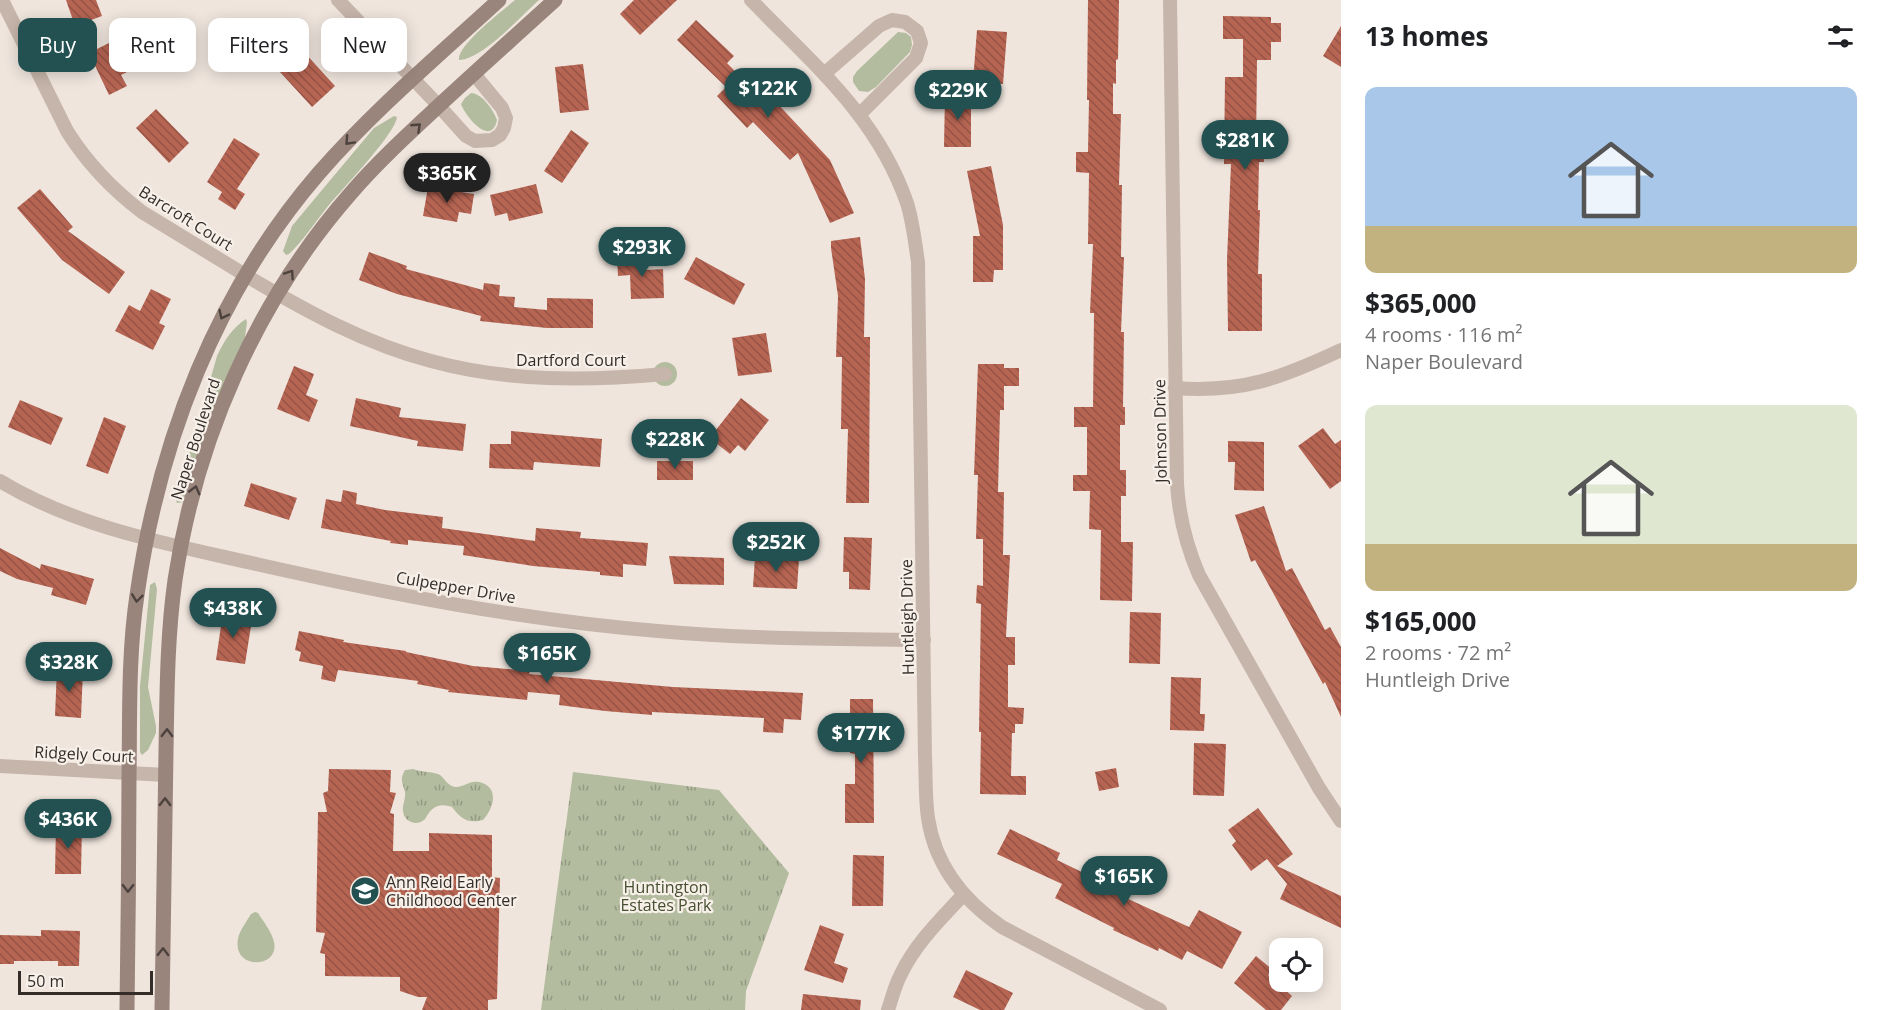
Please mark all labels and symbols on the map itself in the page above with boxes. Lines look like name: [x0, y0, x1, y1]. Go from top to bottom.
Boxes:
pin: $122K: [726, 68, 810, 119]
pin: $229K: [916, 70, 1000, 121]
pin: $281K: [1203, 120, 1287, 171]
one-way arrow: [410, 123, 421, 134]
one-way arrow: [346, 134, 357, 145]
pin: $365K: [405, 153, 489, 204]
street label: Barcroft Court: [135, 180, 237, 256]
pin: $293K: [600, 227, 684, 278]
one-way arrow: [283, 270, 294, 281]
one-way arrow: [219, 309, 231, 320]
street label: Dartford Court: [516, 349, 626, 371]
street label: Naper Boulevard: [165, 375, 225, 503]
street label: Johnson Drive: [1148, 379, 1172, 485]
pin: $228K: [633, 419, 717, 470]
one-way arrow: [188, 485, 201, 495]
pin: $252K: [734, 522, 818, 573]
street label: Huntleigh Drive: [895, 559, 919, 675]
street label: Culpepper Drive: [394, 566, 518, 608]
pin: $438K: [191, 588, 275, 639]
one-way arrow: [131, 593, 144, 603]
pin: $165K: [505, 633, 589, 684]
pin: $328K: [27, 642, 111, 693]
pin: $177K: [819, 713, 903, 764]
one-way arrow: [160, 729, 173, 738]
street label: Ridgely Court: [34, 740, 134, 768]
one-way arrow: [159, 798, 172, 807]
pin: $436K: [26, 799, 110, 850]
pin: $165K: [1082, 856, 1166, 907]
place label: Ann Reid Early Childhood Center: [386, 871, 517, 911]
school or university icon: Ann Reid Early Childhood Center: [349, 875, 381, 907]
park label: Huntington Estates Park: [620, 876, 712, 916]
one-way arrow: [122, 883, 134, 892]
one-way arrow: [156, 947, 169, 956]
scale bar: [18, 968, 153, 996]

